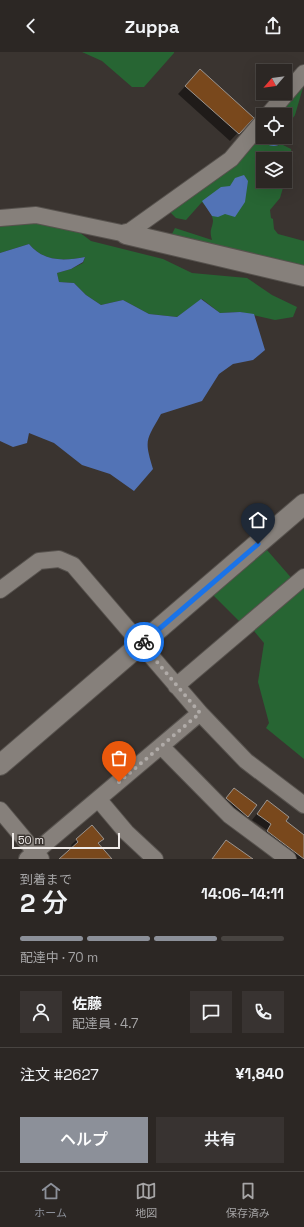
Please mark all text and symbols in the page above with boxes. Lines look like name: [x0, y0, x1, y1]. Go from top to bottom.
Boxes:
icon: back: [20, 15, 42, 37]
text: Zuppa: [125, 15, 179, 38]
icon: share: [262, 15, 284, 37]
north arrow: [256, 64, 292, 100]
map controls: [256, 64, 292, 188]
button: locate: [256, 108, 292, 144]
button: layers: [256, 152, 292, 188]
pin: [241, 503, 275, 544]
icon: home: [247, 509, 269, 531]
courier: [124, 622, 164, 662]
icon: bike: [133, 631, 155, 653]
pin: [102, 741, 136, 782]
icon: bag: [108, 747, 130, 769]
scale bar: [12, 831, 120, 850]
text: 50 m: [18, 833, 44, 847]
text: 到着まで: [20, 871, 72, 888]
text: 14:06–14:11: [201, 884, 284, 903]
text: 2 分: [20, 886, 68, 920]
text: 配達中 · 70 m: [20, 949, 98, 966]
button: person: [20, 991, 62, 1033]
button: chat: [190, 991, 232, 1033]
button: phone: [242, 991, 284, 1033]
text: 佐藤: [72, 994, 102, 1013]
text: 配達員 · 4.7: [72, 1015, 138, 1032]
text: ¥1,840: [235, 1064, 284, 1083]
text: 注文 #2627: [20, 1065, 99, 1084]
button: ヘルプ: [20, 1117, 148, 1163]
button: 共有: [156, 1117, 284, 1163]
tab: ホーム: [34, 1180, 67, 1220]
tab: 地図: [135, 1180, 157, 1220]
tab: 保存済み: [226, 1180, 270, 1220]

